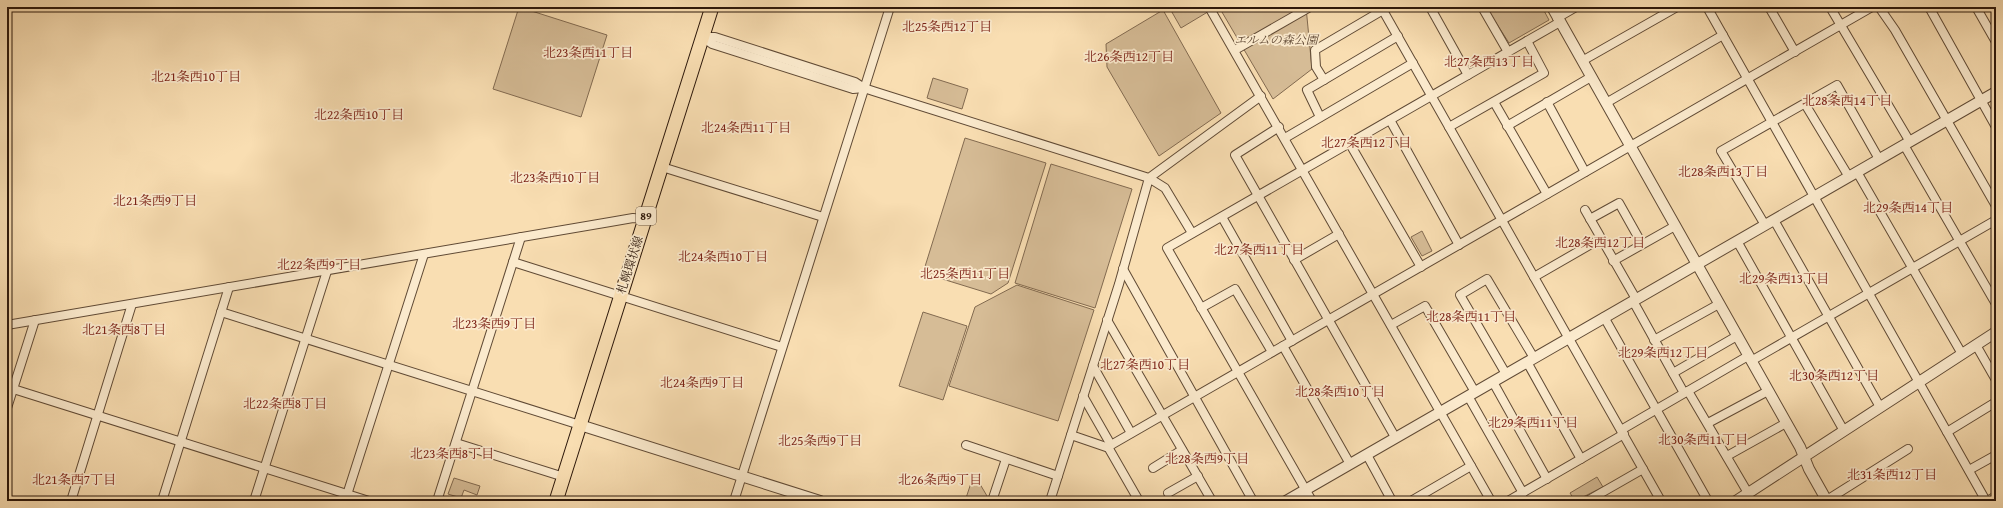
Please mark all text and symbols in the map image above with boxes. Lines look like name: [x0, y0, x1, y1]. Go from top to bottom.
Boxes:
district label: 北25条西12丁目: [902, 17, 992, 36]
park label: エルムの森公園: [1234, 31, 1320, 48]
district label: 北23条西11丁目: [543, 43, 633, 62]
district label: 北26条西12丁目: [1084, 47, 1174, 66]
district label: 北27条西13丁目: [1444, 52, 1534, 71]
district label: 北21条西10丁目: [151, 67, 241, 86]
district label: 北28条西14丁目: [1802, 91, 1892, 110]
district label: 北22条西10丁目: [314, 105, 404, 124]
district label: 北24条西11丁目: [701, 118, 791, 137]
district label: 北27条西12丁目: [1321, 133, 1411, 152]
district label: 北28条西13丁目: [1678, 162, 1768, 181]
district label: 北23条西10丁目: [510, 168, 600, 187]
district label: 北21条西9丁目: [113, 191, 197, 210]
district label: 北29条西14丁目: [1863, 198, 1953, 217]
road number: 89: [636, 207, 656, 225]
district label: 北28条西12丁目: [1555, 233, 1645, 252]
street label: 札幌環状線: [612, 234, 647, 296]
district label: 北27条西11丁目: [1214, 240, 1304, 259]
district label: 北24条西10丁目: [678, 247, 768, 266]
district label: 北22条西9丁目: [277, 255, 361, 274]
district label: 北25条西11丁目: [920, 264, 1010, 283]
district label: 北29条西13丁目: [1739, 269, 1829, 288]
district label: 北28条西11丁目: [1426, 307, 1516, 326]
district label: 北23条西9丁目: [452, 314, 536, 333]
district label: 北21条西8丁目: [82, 320, 166, 339]
district label: 北29条西12丁目: [1618, 343, 1708, 362]
district label: 北27条西10丁目: [1100, 355, 1190, 374]
district label: 北30条西12丁目: [1789, 366, 1879, 385]
district label: 北24条西9丁目: [660, 373, 744, 392]
district label: 北28条西10丁目: [1295, 382, 1385, 401]
district label: 北22条西8丁目: [243, 394, 327, 413]
district label: 北29条西11丁目: [1488, 413, 1578, 432]
district label: 北30条西11丁目: [1658, 430, 1748, 449]
district label: 北25条西9丁目: [778, 431, 862, 450]
district label: 北23条西8丁目: [410, 444, 494, 463]
district label: 北28条西9丁目: [1165, 449, 1249, 468]
district label: 北31条西12丁目: [1847, 465, 1937, 484]
district label: 北21条西7丁目: [32, 470, 116, 489]
district label: 北26条西9丁目: [898, 470, 982, 489]

